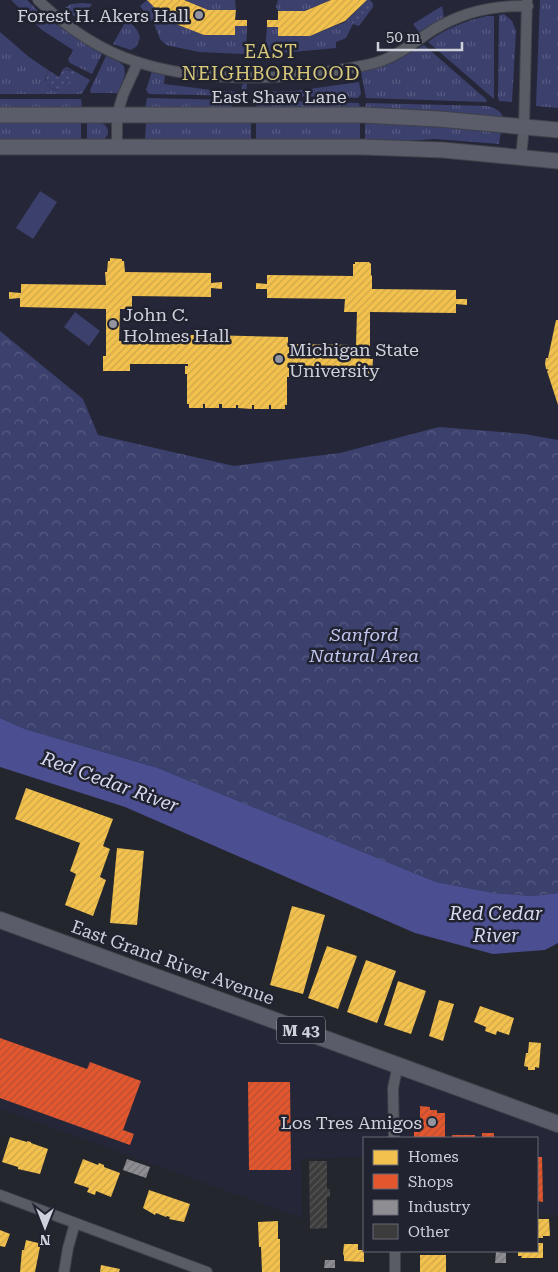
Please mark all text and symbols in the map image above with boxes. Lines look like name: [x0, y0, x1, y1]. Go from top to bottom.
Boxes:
place label: Forest H. Akers Hall: [17, 5, 189, 26]
marker: Forest H. Akers Hall: [193, 9, 205, 21]
scale bar: [378, 20, 462, 52]
text: 50 m: [386, 28, 421, 46]
district label: EAST NEIGHBORHOOD: [182, 40, 360, 85]
street label: East Shaw Lane: [211, 86, 347, 107]
place label: John C. Holmes Hall: [123, 304, 230, 346]
marker: John C. Holmes Hall: [107, 318, 119, 330]
place label: Michigan State University: [289, 339, 419, 381]
marker: Michigan State University: [273, 353, 285, 365]
park label: Sanford Natural Area: [308, 624, 419, 666]
water label: Red Cedar River: [37, 746, 182, 818]
water label: Red Cedar River: [448, 902, 543, 947]
street label: East Grand River Avenue: [69, 915, 278, 1009]
road number: M 43: [277, 1016, 325, 1044]
place label: Los Tres Amigos: [280, 1112, 422, 1133]
marker: Los Tres Amigos: [426, 1116, 438, 1128]
legend: [363, 1137, 538, 1252]
text: Homes: [408, 1148, 459, 1166]
text: Shops: [408, 1173, 453, 1191]
text: Industry: [408, 1198, 470, 1216]
north arrow: [20, 1202, 70, 1252]
text: Other: [408, 1223, 450, 1241]
text: N: [39, 1232, 50, 1248]

